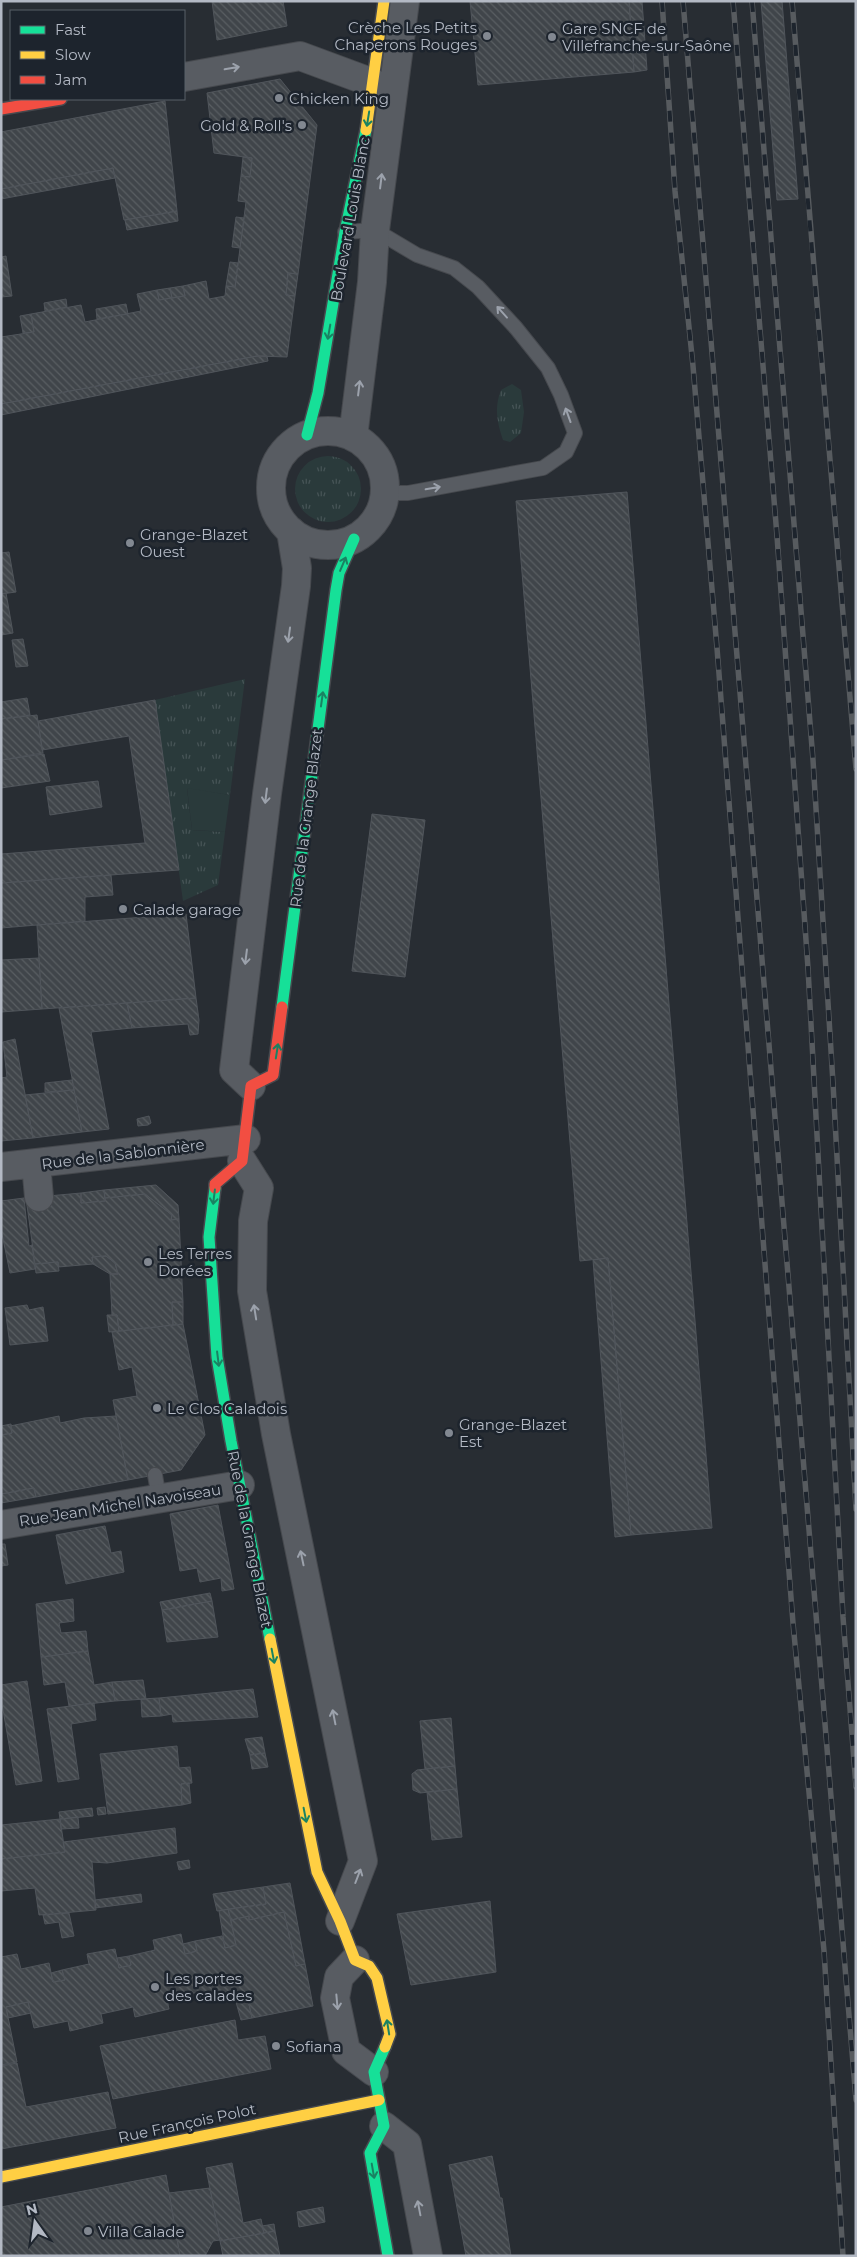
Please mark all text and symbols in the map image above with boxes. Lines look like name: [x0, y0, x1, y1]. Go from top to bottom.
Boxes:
legend: [10, 10, 185, 100]
place label: Crèche Les Petits Chaperons Rouges: [335, 18, 477, 54]
place label: Gare SNCF de Villefranche-sur-Saône: [562, 19, 732, 55]
text: Fast: [55, 20, 86, 39]
marker: Crèche Les Petits Chaperons Rouges: [481, 30, 493, 42]
marker: Gare SNCF de Villefranche-sur-Saône: [546, 31, 558, 43]
text: Slow: [55, 45, 91, 64]
one-way arrow: [223, 63, 239, 72]
text: Jam: [54, 70, 87, 89]
place label: Chicken King: [289, 89, 389, 108]
marker: Chicken King: [273, 92, 285, 104]
one-way arrow: [362, 110, 372, 126]
place label: Gold & Roll's: [200, 116, 292, 135]
marker: Gold & Roll's: [296, 119, 308, 131]
street label: Boulevard Louis Blanc: [326, 135, 374, 303]
one-way arrow: [377, 174, 387, 190]
one-way arrow: [496, 305, 508, 318]
one-way arrow: [324, 324, 334, 340]
one-way arrow: [354, 381, 364, 397]
one-way arrow: [563, 408, 572, 423]
one-way arrow: [425, 483, 441, 493]
place label: Grange-Blazet Ouest: [140, 525, 248, 561]
marker: Grange-Blazet Ouest: [124, 537, 136, 549]
one-way arrow: [338, 557, 348, 572]
one-way arrow: [284, 626, 294, 642]
one-way arrow: [317, 691, 327, 707]
street label: Rue de la Grange Blazet: [286, 727, 326, 909]
one-way arrow: [261, 787, 271, 803]
place label: Calade garage: [133, 900, 241, 919]
marker: Calade garage: [117, 903, 129, 915]
one-way arrow: [241, 948, 251, 964]
one-way arrow: [272, 1043, 282, 1059]
street label: Rue de la Sablonnière: [41, 1135, 205, 1173]
one-way arrow: [208, 1189, 218, 1205]
place label: Les Terres Dorées: [158, 1244, 232, 1280]
marker: Les Terres Dorées: [142, 1256, 154, 1268]
one-way arrow: [250, 1305, 260, 1321]
one-way arrow: [213, 1350, 223, 1366]
place label: Le Clos Caladois: [167, 1399, 287, 1418]
marker: Le Clos Caladois: [151, 1402, 163, 1414]
place label: Grange-Blazet Est: [459, 1415, 567, 1451]
marker: Grange-Blazet Est: [443, 1427, 455, 1439]
street label: Rue de la Grange Blazet: [223, 1449, 277, 1629]
street label: Rue Jean Michel Navoiseau: [18, 1480, 222, 1530]
one-way arrow: [297, 1550, 306, 1566]
one-way arrow: [269, 1648, 279, 1664]
one-way arrow: [329, 1709, 339, 1725]
one-way arrow: [301, 1807, 311, 1823]
one-way arrow: [354, 1868, 363, 1884]
place label: Les portes des calades: [165, 1969, 252, 2005]
marker: Les portes des calades: [149, 1981, 161, 1993]
one-way arrow: [332, 1993, 342, 2009]
one-way arrow: [383, 2019, 393, 2035]
place label: Sofiana: [286, 2037, 342, 2056]
marker: Sofiana: [270, 2040, 282, 2052]
street label: Rue François Polot: [116, 2099, 258, 2147]
one-way arrow: [368, 2162, 378, 2178]
north arrow: [10, 2197, 60, 2247]
text: N: [24, 2199, 40, 2219]
one-way arrow: [414, 2200, 424, 2216]
place label: Villa Calade: [98, 2222, 185, 2241]
marker: Villa Calade: [82, 2225, 94, 2237]

